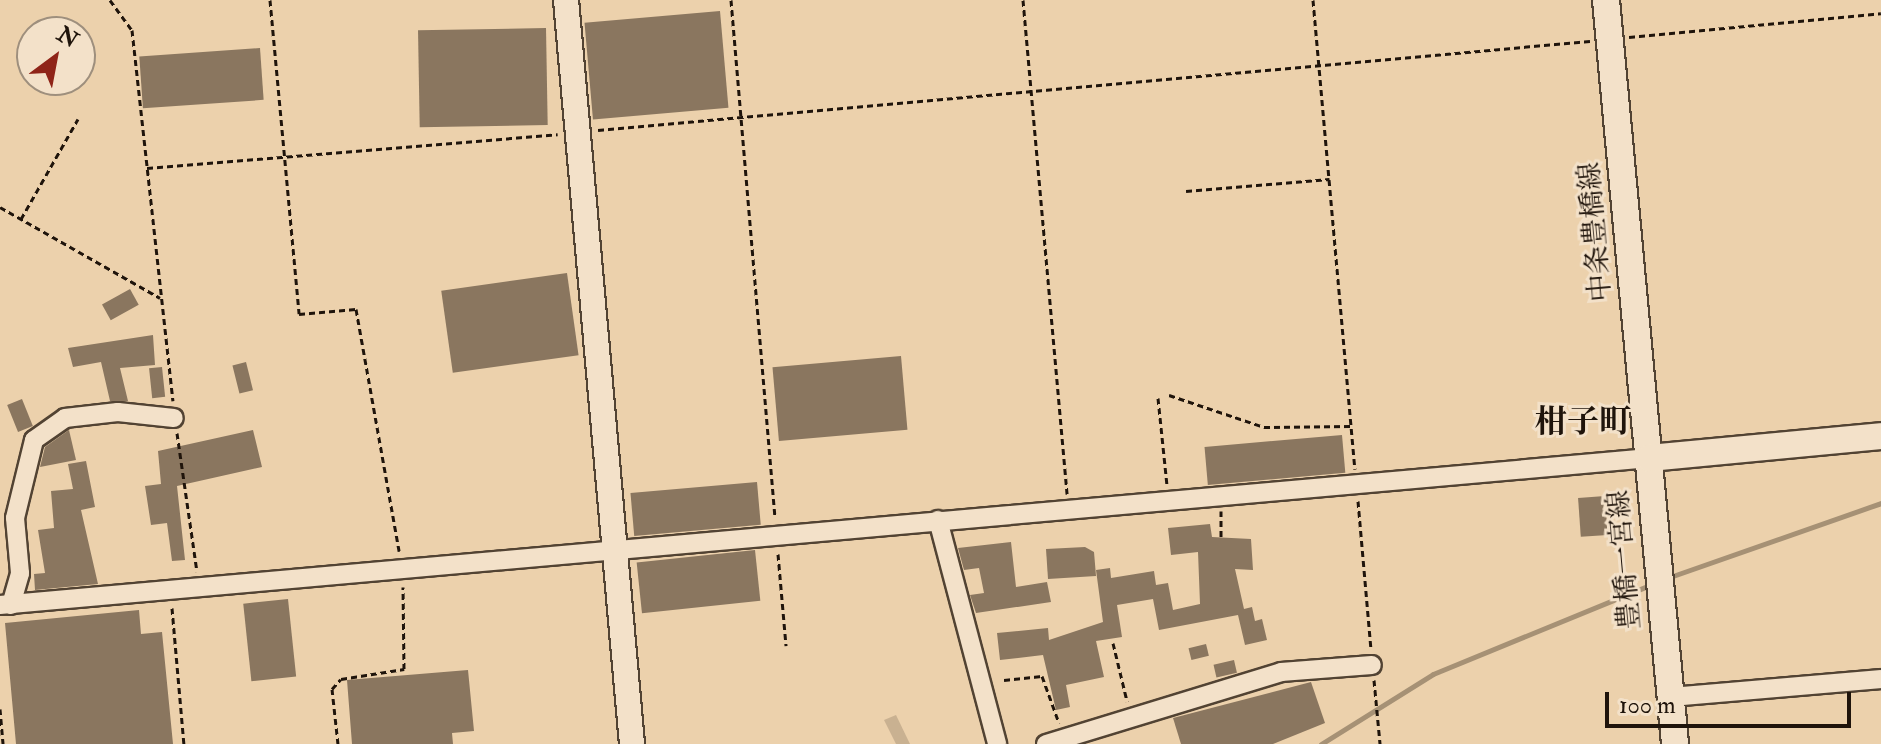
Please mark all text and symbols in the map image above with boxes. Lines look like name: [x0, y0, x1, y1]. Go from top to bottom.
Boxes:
north arrow: [16, 16, 96, 96]
text: N: [52, 20, 83, 54]
street label: 中条豊橋線: [1573, 161, 1619, 303]
district label: 柑子町: [1535, 403, 1631, 441]
street label: 豊橋一宮線: [1602, 489, 1648, 631]
scale bar: [1609, 676, 1855, 726]
text: 100 m: [1619, 690, 1676, 721]

